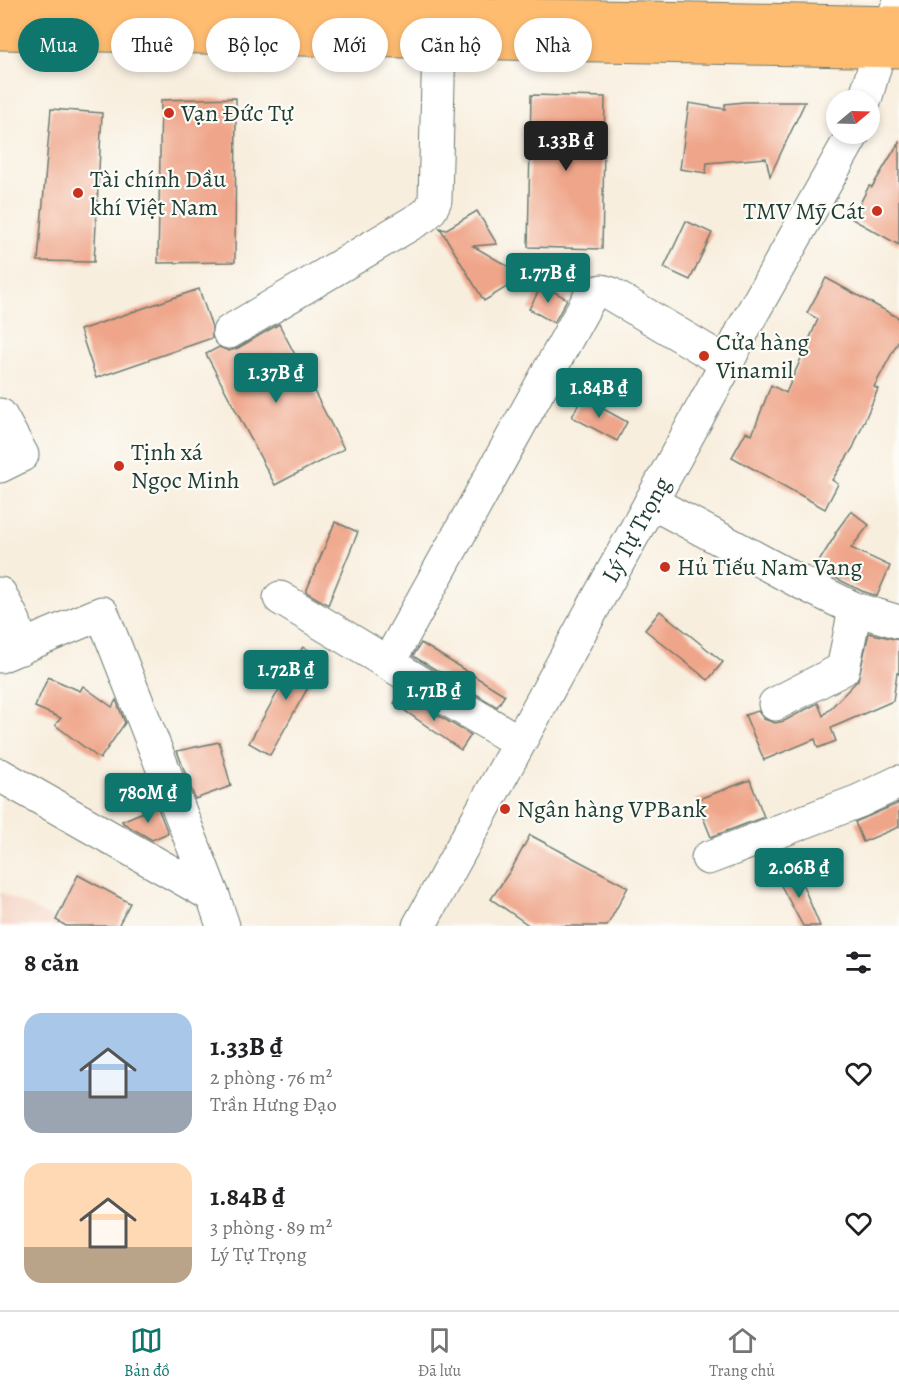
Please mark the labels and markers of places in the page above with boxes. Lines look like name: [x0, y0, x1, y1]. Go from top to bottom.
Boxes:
place label: Vạn Đức Tự: [180, 97, 294, 129]
marker: Vạn Đức Tự: [162, 106, 176, 120]
pin: 1.33B ₫: [511, 121, 621, 172]
place label: Tài chính Dầu khí Việt Nam: [90, 163, 226, 223]
marker: Tài chính Dầu khí Việt Nam: [71, 186, 85, 200]
place label: TMV Mỹ Cát: [743, 195, 865, 227]
marker: TMV Mỹ Cát: [870, 204, 884, 218]
pin: 1.77B ₫: [493, 253, 603, 304]
place label: Cửa hàng Vinamil: [715, 326, 809, 386]
marker: Cửa hàng Vinamil: [697, 349, 711, 363]
pin: 1.37B ₫: [221, 353, 331, 404]
pin: 1.84B ₫: [544, 368, 654, 419]
place label: Tịnh xá Ngọc Minh: [131, 436, 240, 496]
marker: Tịnh xá Ngọc Minh: [112, 459, 126, 473]
place label: Hủ Tiếu Nam Vang: [677, 551, 862, 583]
marker: Hủ Tiếu Nam Vang: [658, 560, 672, 574]
pin: 1.72B ₫: [231, 650, 341, 701]
pin: 1.71B ₫: [379, 671, 489, 722]
pin: 780M ₫: [99, 773, 197, 824]
place label: Ngân hàng VPBank: [517, 793, 707, 825]
marker: Ngân hàng VPBank: [498, 802, 512, 816]
pin: 2.06B ₫: [744, 848, 854, 899]

